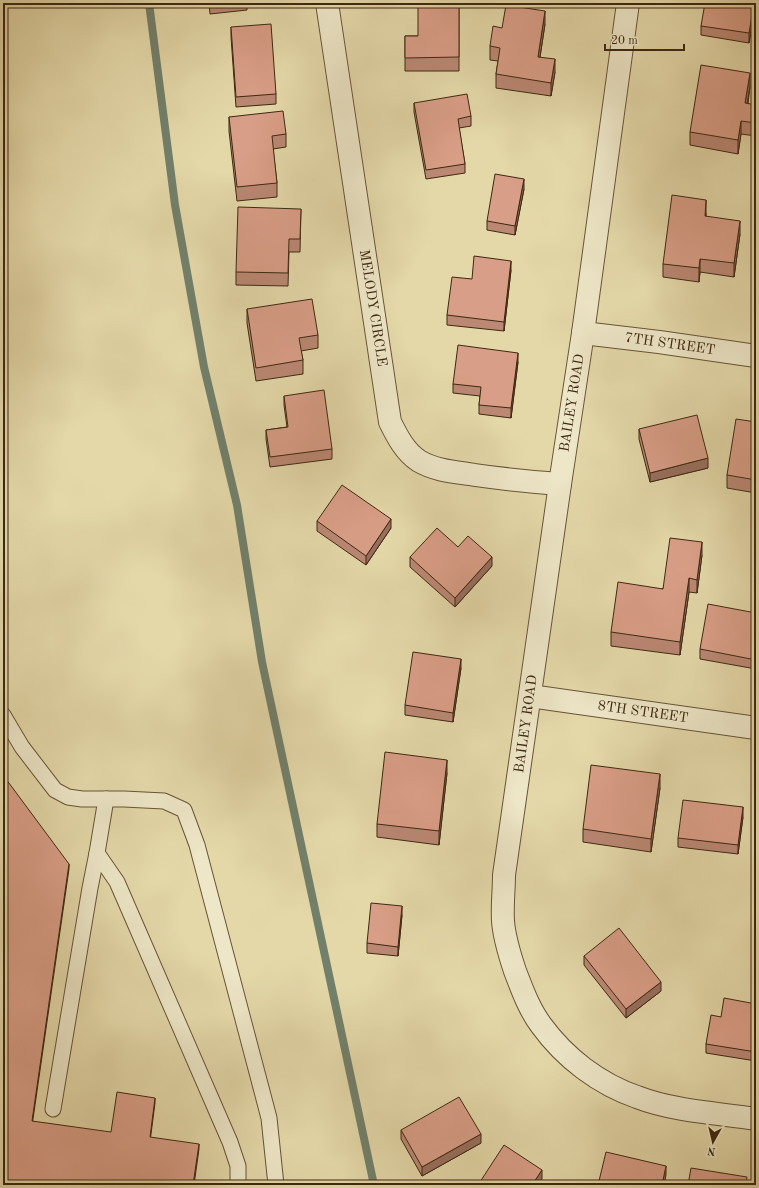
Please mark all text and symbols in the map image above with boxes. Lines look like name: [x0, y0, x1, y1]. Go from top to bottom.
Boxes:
scale bar: [605, 26, 684, 52]
text: 20 m: [611, 35, 638, 47]
street label: MELODY CIRCLE: [357, 248, 389, 368]
street label: 7TH STREET: [624, 331, 716, 357]
street label: BAILEY ROAD: [557, 353, 587, 453]
street label: BAILEY ROAD: [512, 674, 540, 774]
street label: 8TH STREET: [597, 699, 689, 725]
north arrow: [693, 1122, 733, 1162]
text: N: [706, 1144, 717, 1156]

